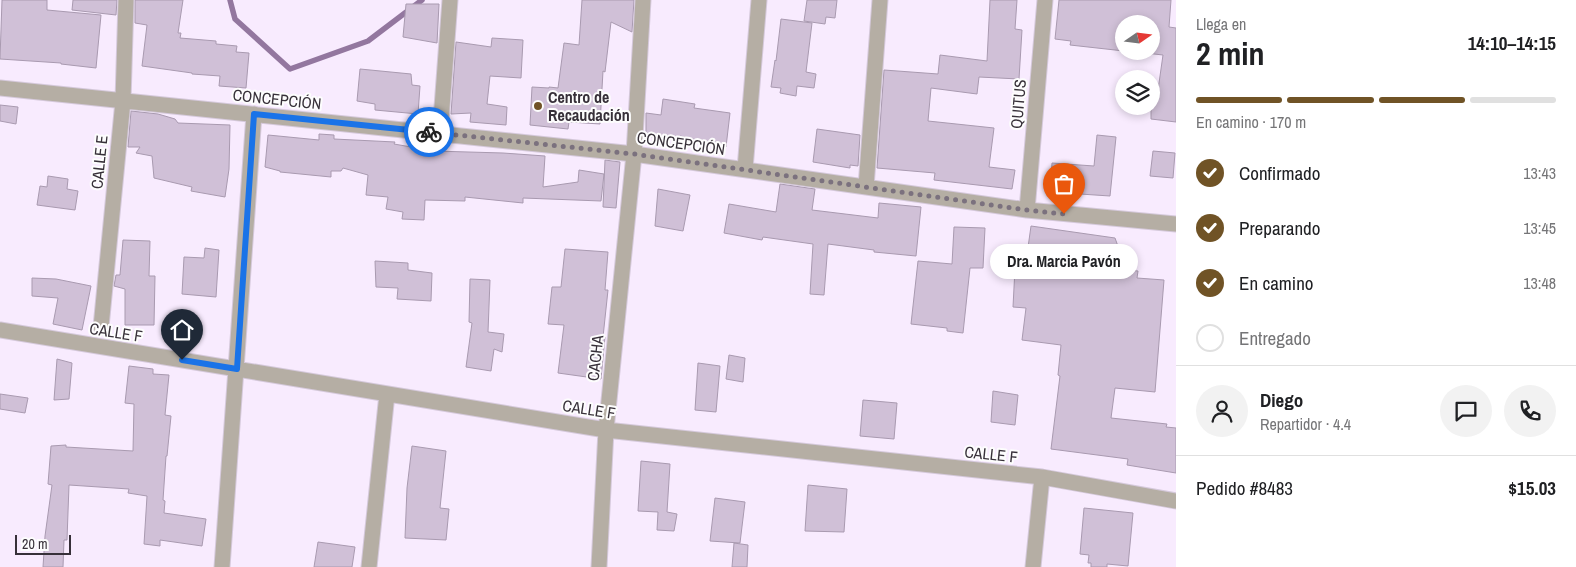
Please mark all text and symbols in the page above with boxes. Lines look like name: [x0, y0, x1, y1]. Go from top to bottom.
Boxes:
text: Llega en: [1196, 13, 1246, 35]
north arrow: [1115, 15, 1160, 60]
map controls: [1115, 15, 1160, 115]
text: 14:10–14:15: [1468, 30, 1556, 56]
text: 2 min: [1196, 32, 1265, 75]
button: layers: [1115, 70, 1160, 115]
street label: QUITUS: [1005, 78, 1031, 130]
street label: CONCEPCIÓN: [232, 83, 322, 115]
place label: Centro de Recaudación: [548, 86, 630, 126]
marker: Centro de Recaudación: [532, 100, 544, 112]
courier: [404, 107, 454, 157]
text: En camino · 170 m: [1196, 111, 1306, 133]
icon: bike: [415, 118, 443, 146]
street label: CONCEPCIÓN: [635, 126, 727, 160]
street label: CALLE E: [85, 134, 113, 190]
icon: check: [1196, 159, 1224, 187]
text: Confirmado: [1239, 160, 1320, 186]
text: 13:43: [1523, 162, 1556, 184]
pin: [1043, 163, 1085, 214]
icon: bag: [1050, 170, 1078, 198]
icon: check: [1196, 214, 1224, 242]
text: Preparando: [1239, 215, 1320, 241]
text: 13:45: [1523, 217, 1556, 239]
callout: Dra. Marcia Pavón: [990, 244, 1138, 279]
text: Dra. Marcia Pavón: [1007, 250, 1121, 272]
icon: check: [1196, 269, 1224, 297]
text: En camino: [1239, 270, 1313, 296]
text: 13:48: [1523, 272, 1556, 294]
pin: [161, 309, 203, 360]
icon: home: [168, 316, 196, 344]
street label: CALLE F: [88, 317, 144, 347]
text: Entregado: [1239, 325, 1311, 351]
street label: CACHA: [582, 334, 608, 382]
button: person: [1196, 385, 1248, 437]
button: chat: [1440, 385, 1492, 437]
button: phone: [1504, 385, 1556, 437]
text: Diego: [1260, 387, 1303, 413]
street label: CALLE F: [561, 394, 617, 424]
text: Repartidor · 4.4: [1260, 413, 1351, 435]
street label: CALLE F: [963, 440, 1019, 468]
text: Pedido #8483: [1196, 475, 1293, 501]
text: $15.03: [1508, 475, 1556, 501]
scale bar: [15, 532, 71, 555]
text: 20 m: [22, 535, 48, 553]

